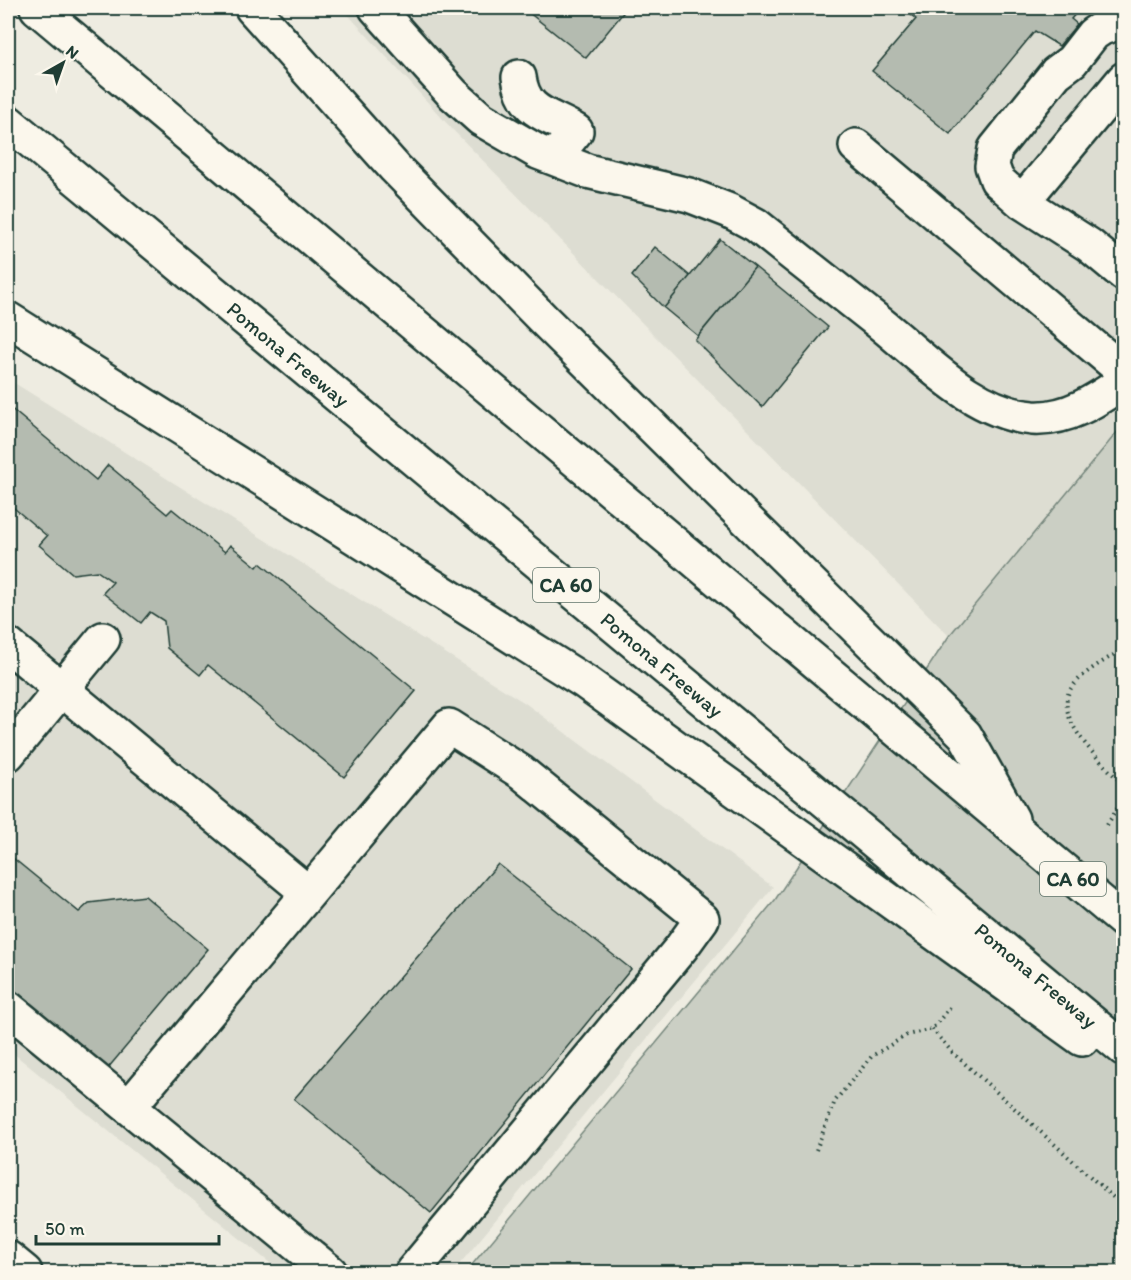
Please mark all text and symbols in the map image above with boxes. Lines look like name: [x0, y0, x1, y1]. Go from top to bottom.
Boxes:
north arrow: [33, 33, 93, 93]
text: N: [62, 41, 83, 63]
street label: Pomona Freeway: [222, 296, 355, 412]
road number: CA 60: [533, 568, 599, 602]
street label: Pomona Freeway: [596, 607, 729, 723]
road number: CA 60: [1040, 862, 1106, 896]
street label: Pomona Freeway: [970, 917, 1102, 1033]
scale bar: [36, 1208, 219, 1246]
text: 50 m: [45, 1218, 85, 1240]

